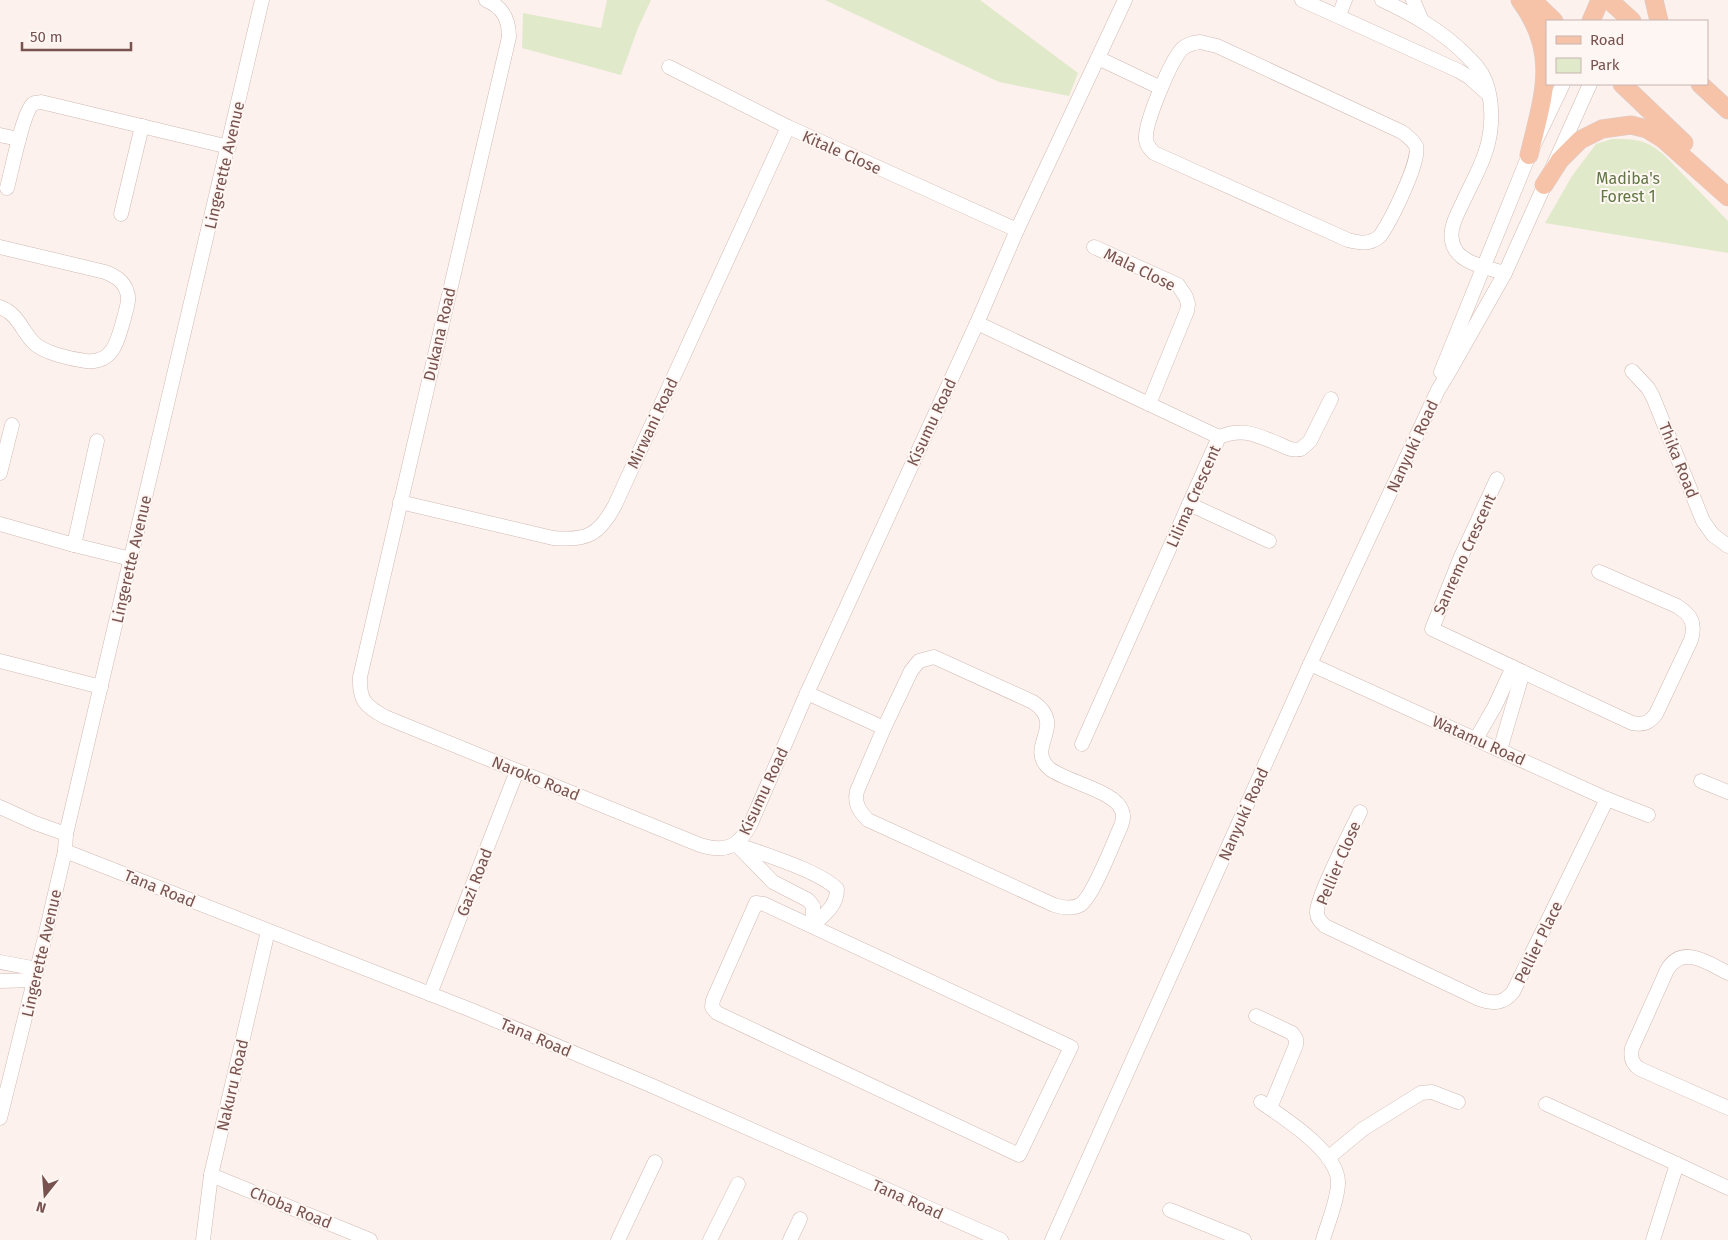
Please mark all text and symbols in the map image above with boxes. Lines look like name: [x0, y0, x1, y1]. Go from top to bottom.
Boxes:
scale bar: [22, 20, 131, 52]
legend: [1546, 20, 1708, 85]
text: 50 m: [30, 28, 63, 46]
text: Road: [1590, 31, 1625, 49]
text: Park: [1590, 56, 1620, 74]
street label: Lingerette Avenue: [201, 99, 248, 231]
street label: Kitale Close: [799, 127, 884, 178]
park label: Madiba's Forest 1: [1596, 169, 1660, 206]
street label: Mala Close: [1101, 244, 1179, 295]
street label: Dukana Road: [419, 285, 459, 383]
street label: Mirwani Road: [623, 375, 682, 472]
street label: Kisumu Road: [903, 375, 960, 469]
street label: Nanyuki Road: [1383, 397, 1442, 496]
street label: Thika Road: [1655, 420, 1702, 501]
street label: Lilima Crescent: [1162, 442, 1225, 550]
street label: Sanremo Crescent: [1429, 491, 1500, 618]
street label: Lingerette Avenue: [108, 493, 155, 625]
street label: Watamu Road: [1429, 711, 1528, 769]
street label: Kisumu Road: [735, 744, 792, 838]
street label: Naroko Road: [489, 752, 583, 805]
street label: Nanyuki Road: [1214, 765, 1272, 864]
street label: Pellier Close: [1312, 818, 1365, 908]
street label: Gazi Road: [453, 845, 496, 919]
street label: Tana Road: [121, 866, 198, 911]
street label: Lingerette Avenue: [18, 887, 65, 1019]
street label: Pellier Place: [1510, 898, 1567, 986]
street label: Tana Road: [497, 1014, 574, 1061]
street label: Nakuru Road: [213, 1037, 252, 1133]
north arrow: [20, 1170, 70, 1220]
street label: Tana Road: [869, 1175, 946, 1223]
street label: Choba Road: [247, 1182, 335, 1233]
text: N: [34, 1197, 48, 1216]

